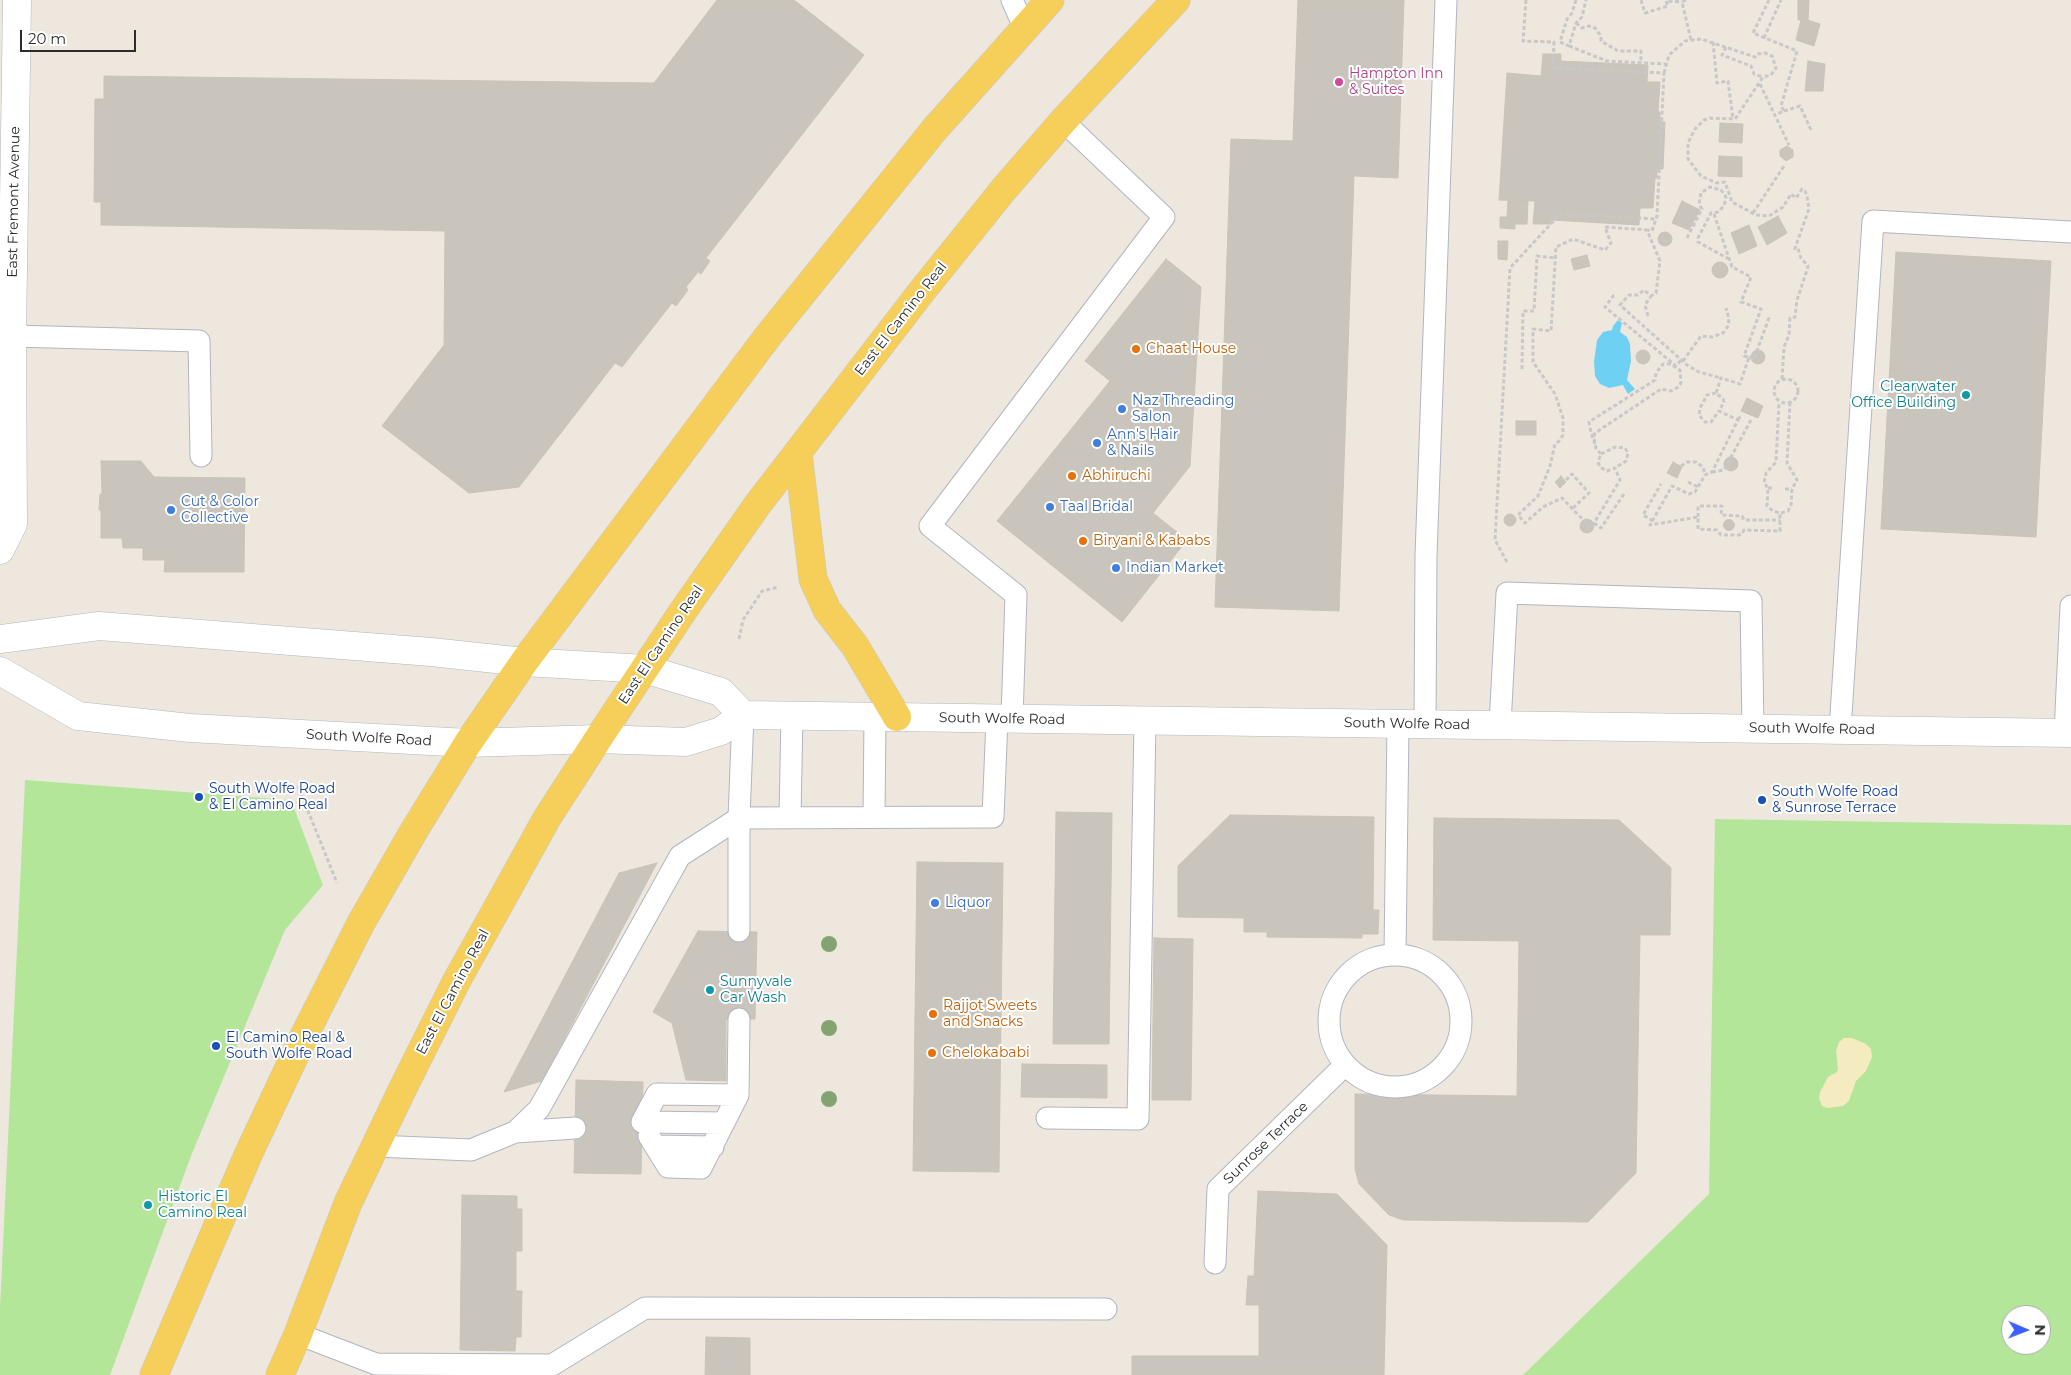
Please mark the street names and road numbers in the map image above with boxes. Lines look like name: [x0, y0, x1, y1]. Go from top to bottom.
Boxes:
street label: East Fremont Avenue: [4, 126, 24, 278]
street label: East El Camino Real: [851, 259, 951, 379]
street label: East El Camino Real: [615, 582, 707, 708]
street label: South Wolfe Road: [939, 709, 1065, 729]
street label: South Wolfe Road: [1344, 714, 1470, 734]
street label: South Wolfe Road: [1749, 719, 1875, 739]
street label: South Wolfe Road: [306, 726, 432, 750]
street label: East El Camino Real: [413, 926, 493, 1058]
street label: Sunrose Terrace: [1220, 1098, 1312, 1188]

